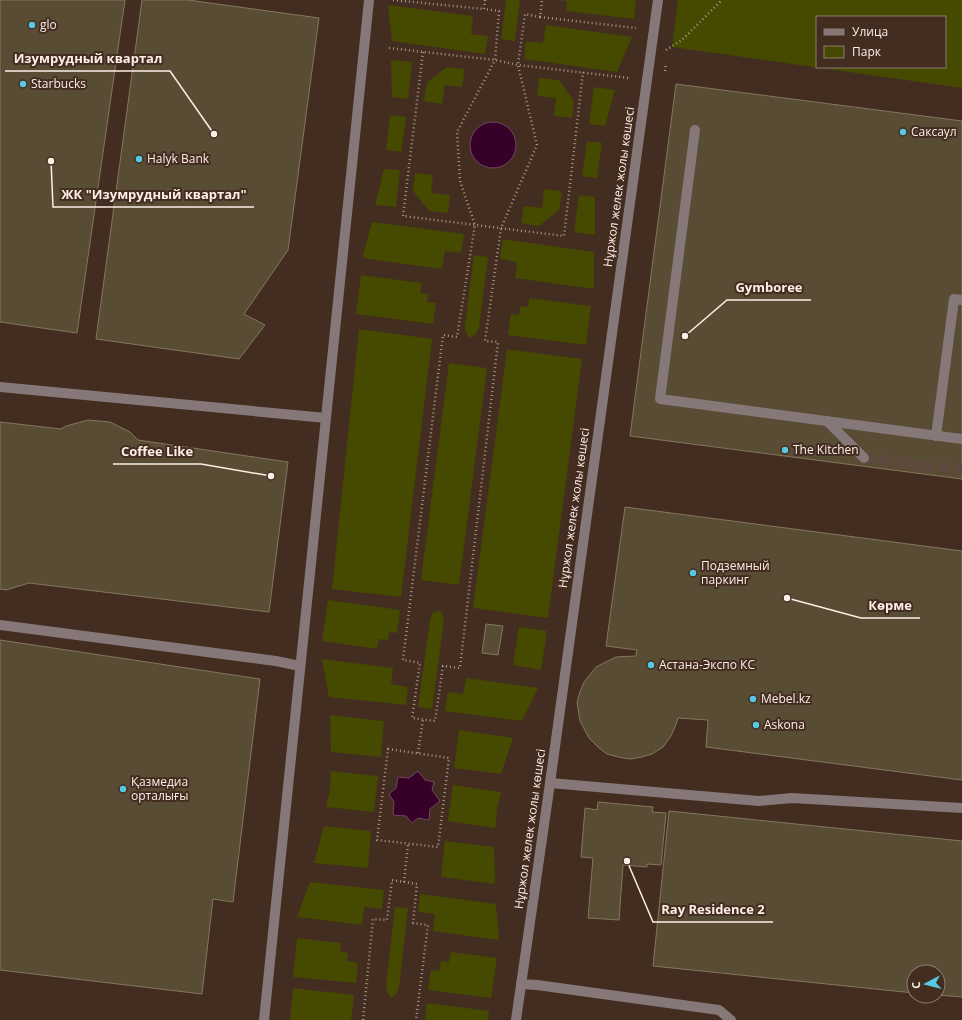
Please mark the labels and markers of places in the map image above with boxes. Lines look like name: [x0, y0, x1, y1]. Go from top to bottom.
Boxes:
place label: glo: [40, 16, 57, 33]
marker: glo: [27, 20, 37, 30]
callout: Изумрудный квартал: [5, 46, 170, 71]
place label: Starbucks: [31, 75, 86, 92]
marker: Starbucks: [18, 79, 28, 89]
place label: Саксаул: [911, 123, 957, 140]
marker: Саксаул: [898, 127, 908, 137]
place label: Halyk Bank: [147, 150, 210, 167]
marker: Halyk Bank: [134, 154, 144, 164]
callout: ЖК "Изумрудный квартал": [53, 182, 254, 207]
callout: Gymboree: [727, 275, 811, 300]
callout: Coffee Like: [113, 439, 201, 464]
place label: The Kitchen: [793, 441, 859, 458]
marker: The Kitchen: [780, 445, 790, 455]
place label: Подземный паркинг: [701, 557, 770, 588]
marker: Подземный паркинг: [688, 568, 698, 578]
callout: Көрме: [861, 593, 920, 618]
place label: Астана-Экспо КС: [659, 656, 755, 673]
marker: Астана-Экспо КС: [646, 660, 656, 670]
place label: Mebel.kz: [761, 690, 811, 707]
marker: Mebel.kz: [748, 694, 758, 704]
place label: Askona: [764, 716, 805, 733]
marker: Askona: [751, 720, 761, 730]
place label: Қазмедиа орталығы: [131, 773, 188, 804]
marker: Қазмедиа орталығы: [118, 784, 128, 794]
callout: Ray Residence 2: [653, 897, 773, 922]

